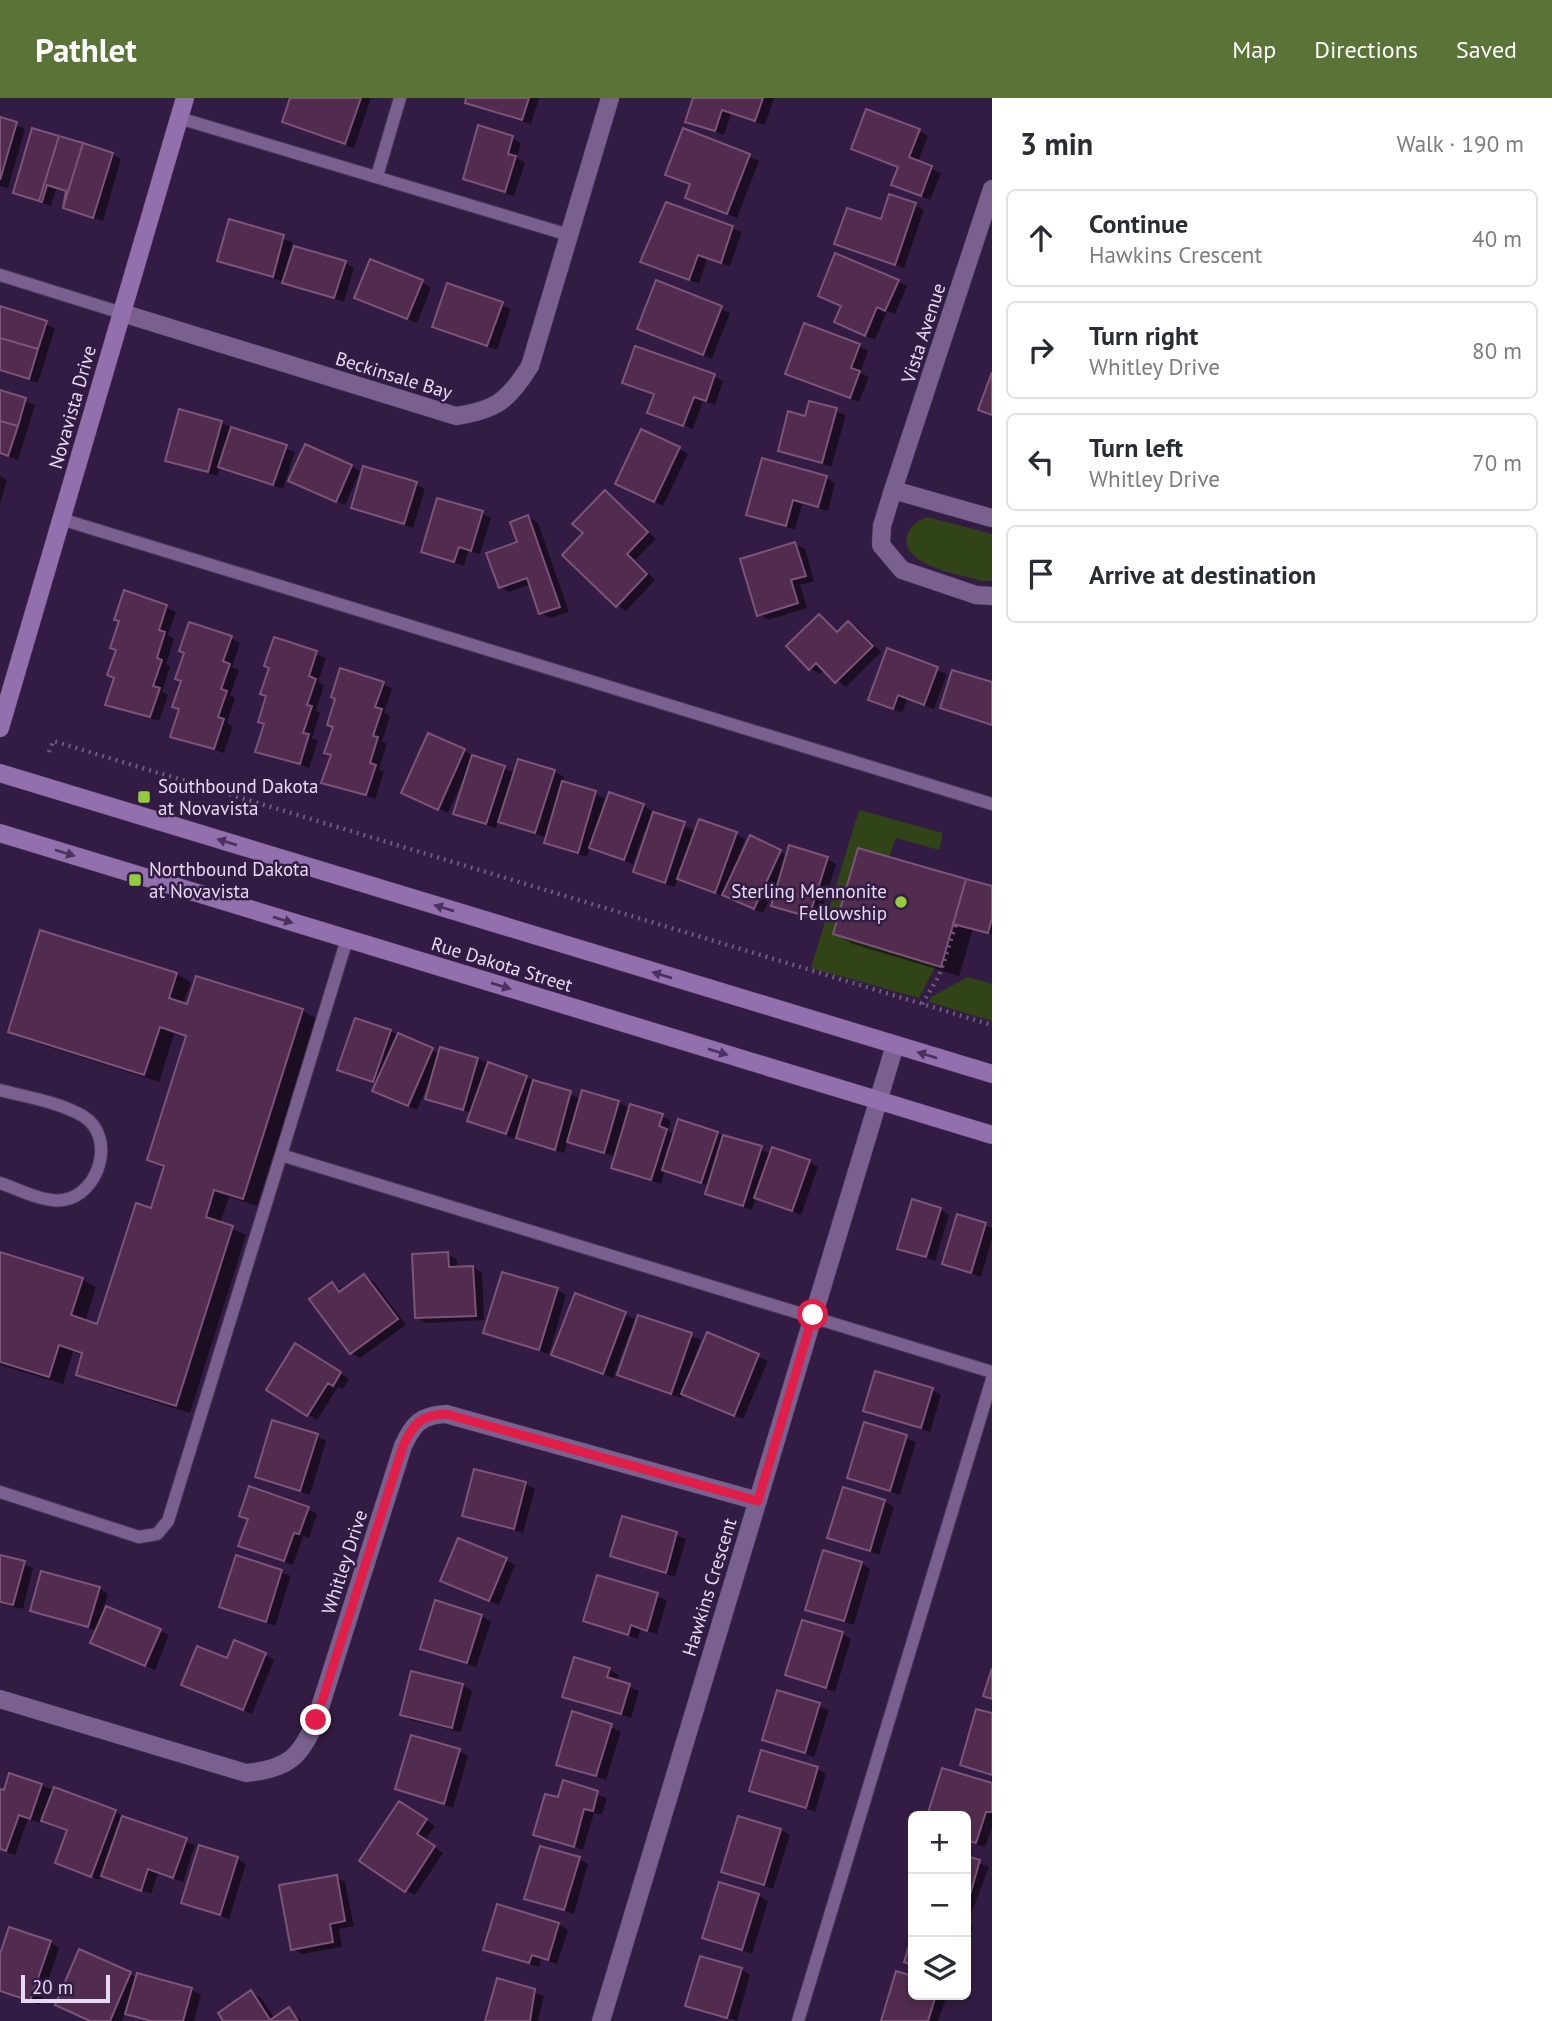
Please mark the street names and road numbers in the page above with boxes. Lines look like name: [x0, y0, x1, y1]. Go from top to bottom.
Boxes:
street label: Vista Avenue: [895, 280, 950, 387]
street label: Novavista Drive: [43, 343, 101, 471]
street label: Beckinsale Bay: [333, 346, 455, 404]
street label: Rue Dakota Street: [428, 931, 576, 997]
street label: Whitley Drive: [316, 1507, 372, 1617]
street label: Hawkins Crescent: [677, 1515, 742, 1659]

